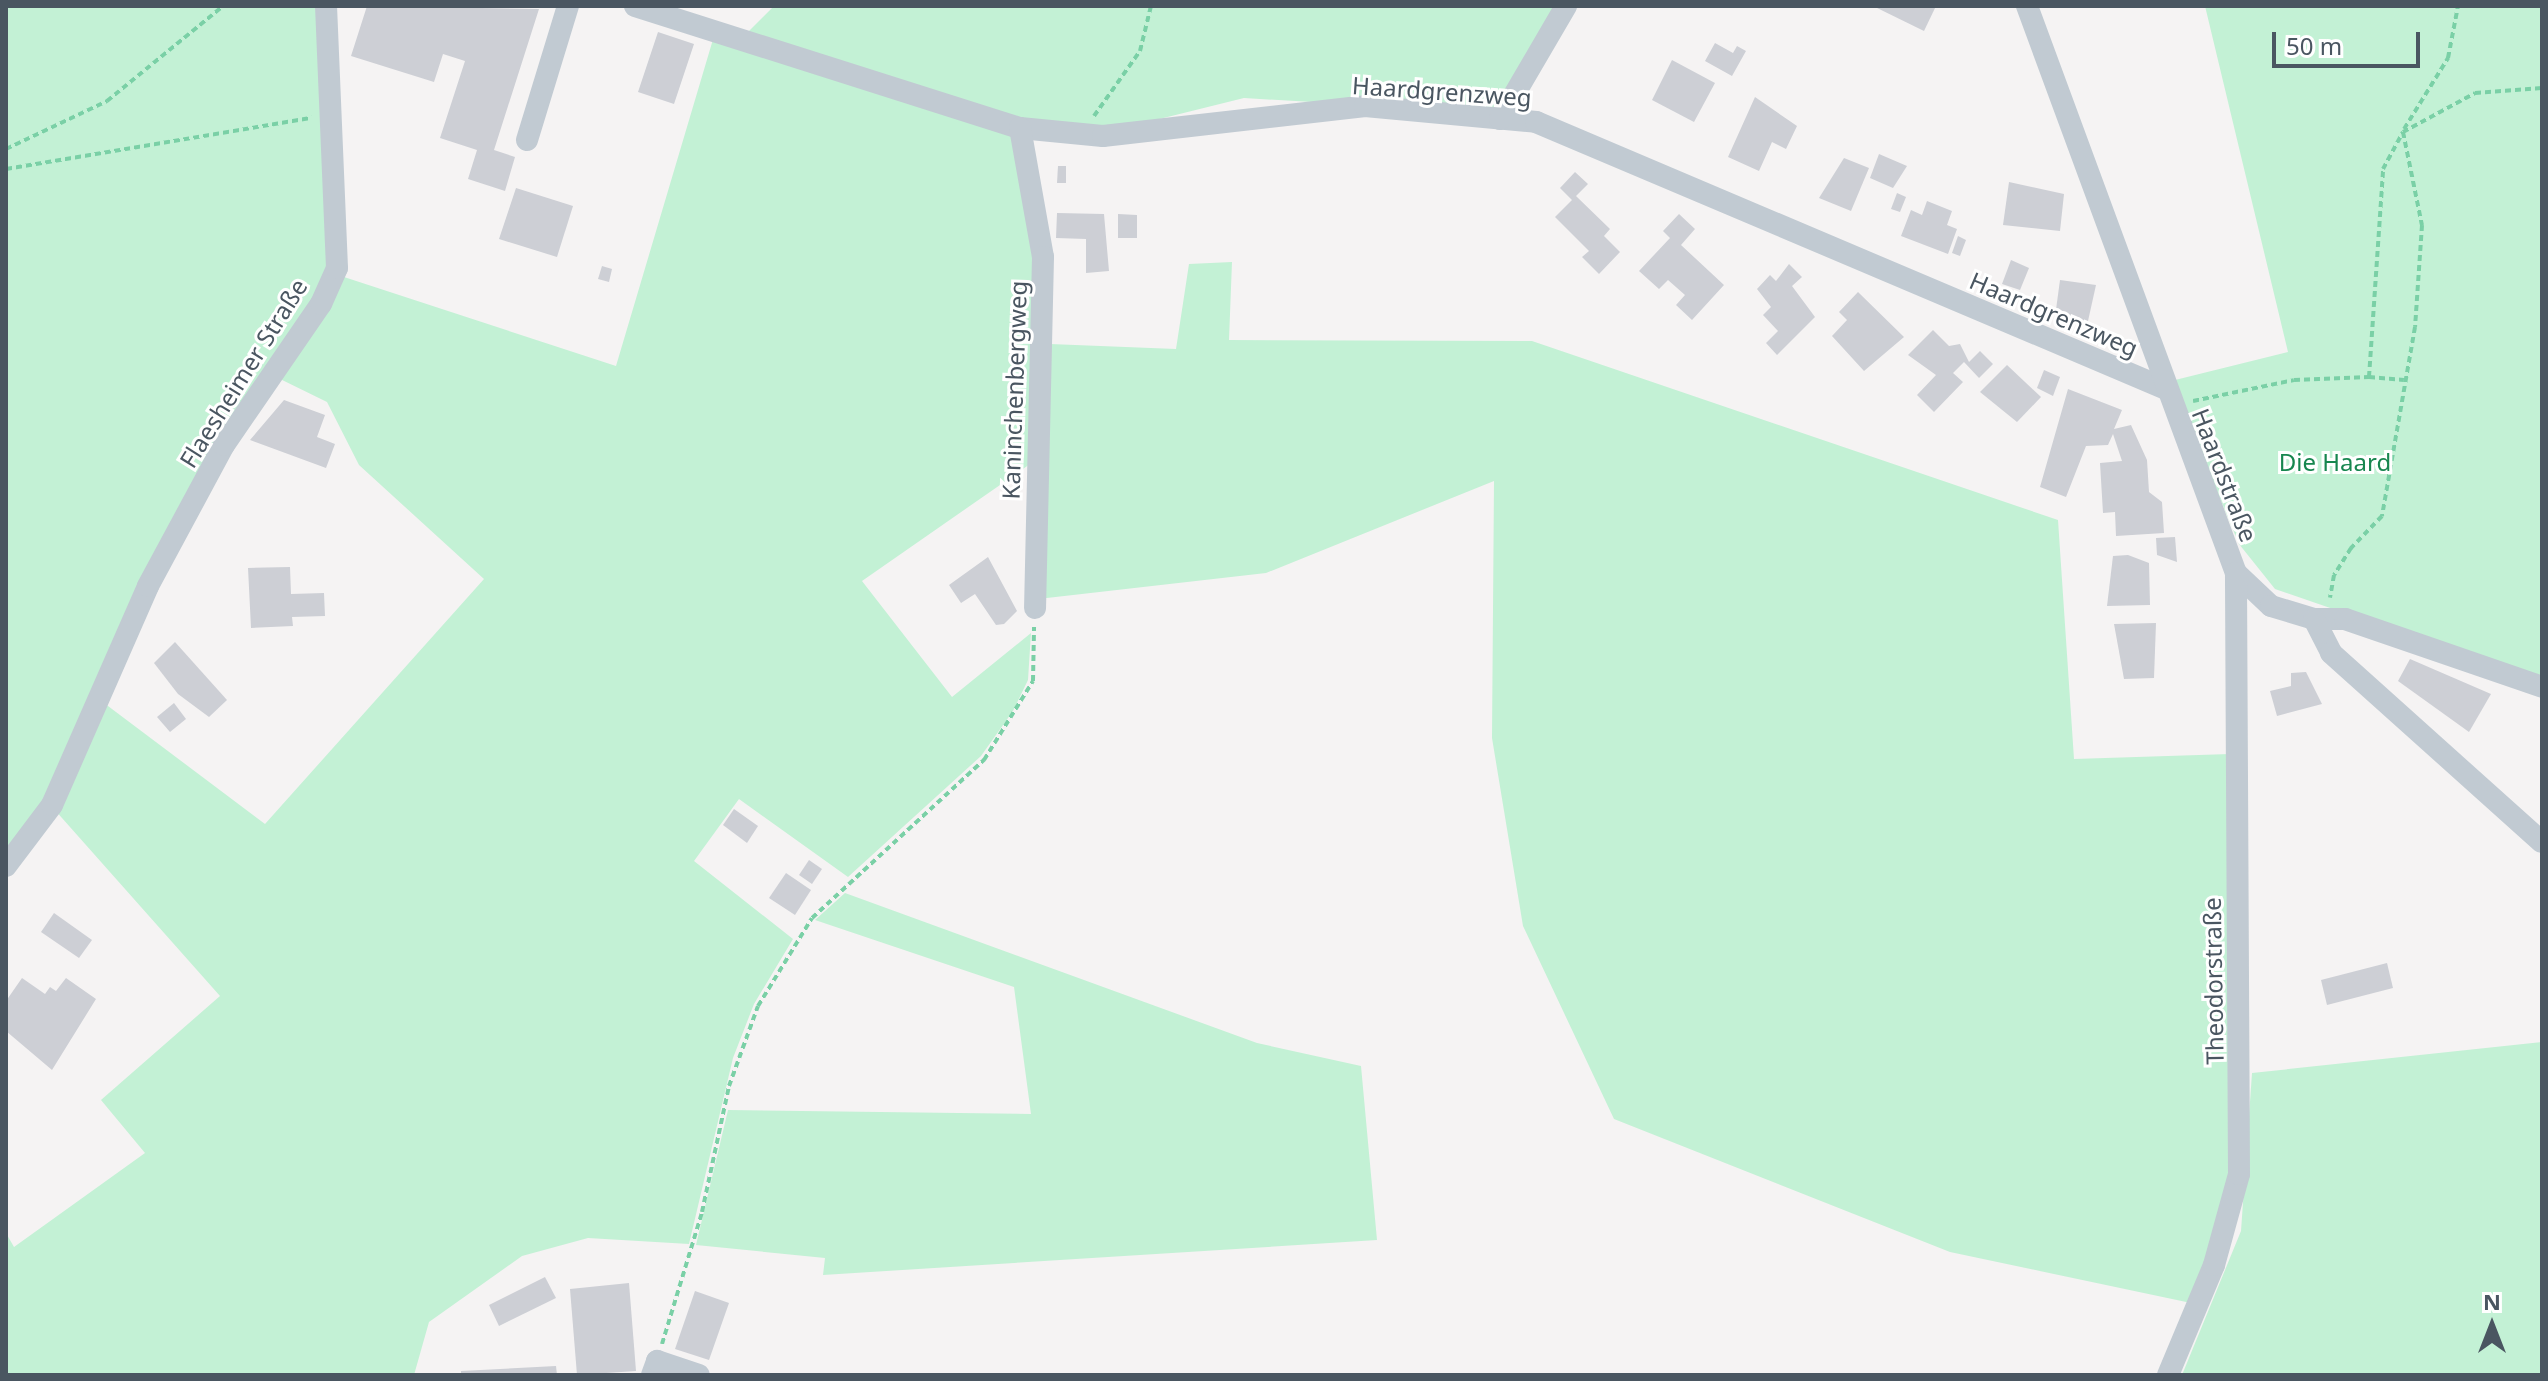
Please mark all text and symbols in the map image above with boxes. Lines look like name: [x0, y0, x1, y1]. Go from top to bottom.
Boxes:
scale bar: [2276, 16, 2424, 66]
text: 50 m: [2286, 29, 2342, 62]
street label: Haardgrenzweg: [1351, 70, 1533, 112]
street label: Haardgrenzweg: [1966, 266, 2142, 362]
street label: Flaesheimer Straße: [173, 273, 313, 473]
street label: Kaninchenbergweg: [996, 280, 1032, 500]
street label: Haardstraße: [2186, 404, 2264, 546]
park label: Die Haard: [2279, 448, 2391, 476]
street label: Theodorstraße: [2197, 897, 2229, 1065]
north arrow: [2452, 1285, 2532, 1365]
text: N: [2483, 1286, 2501, 1316]

